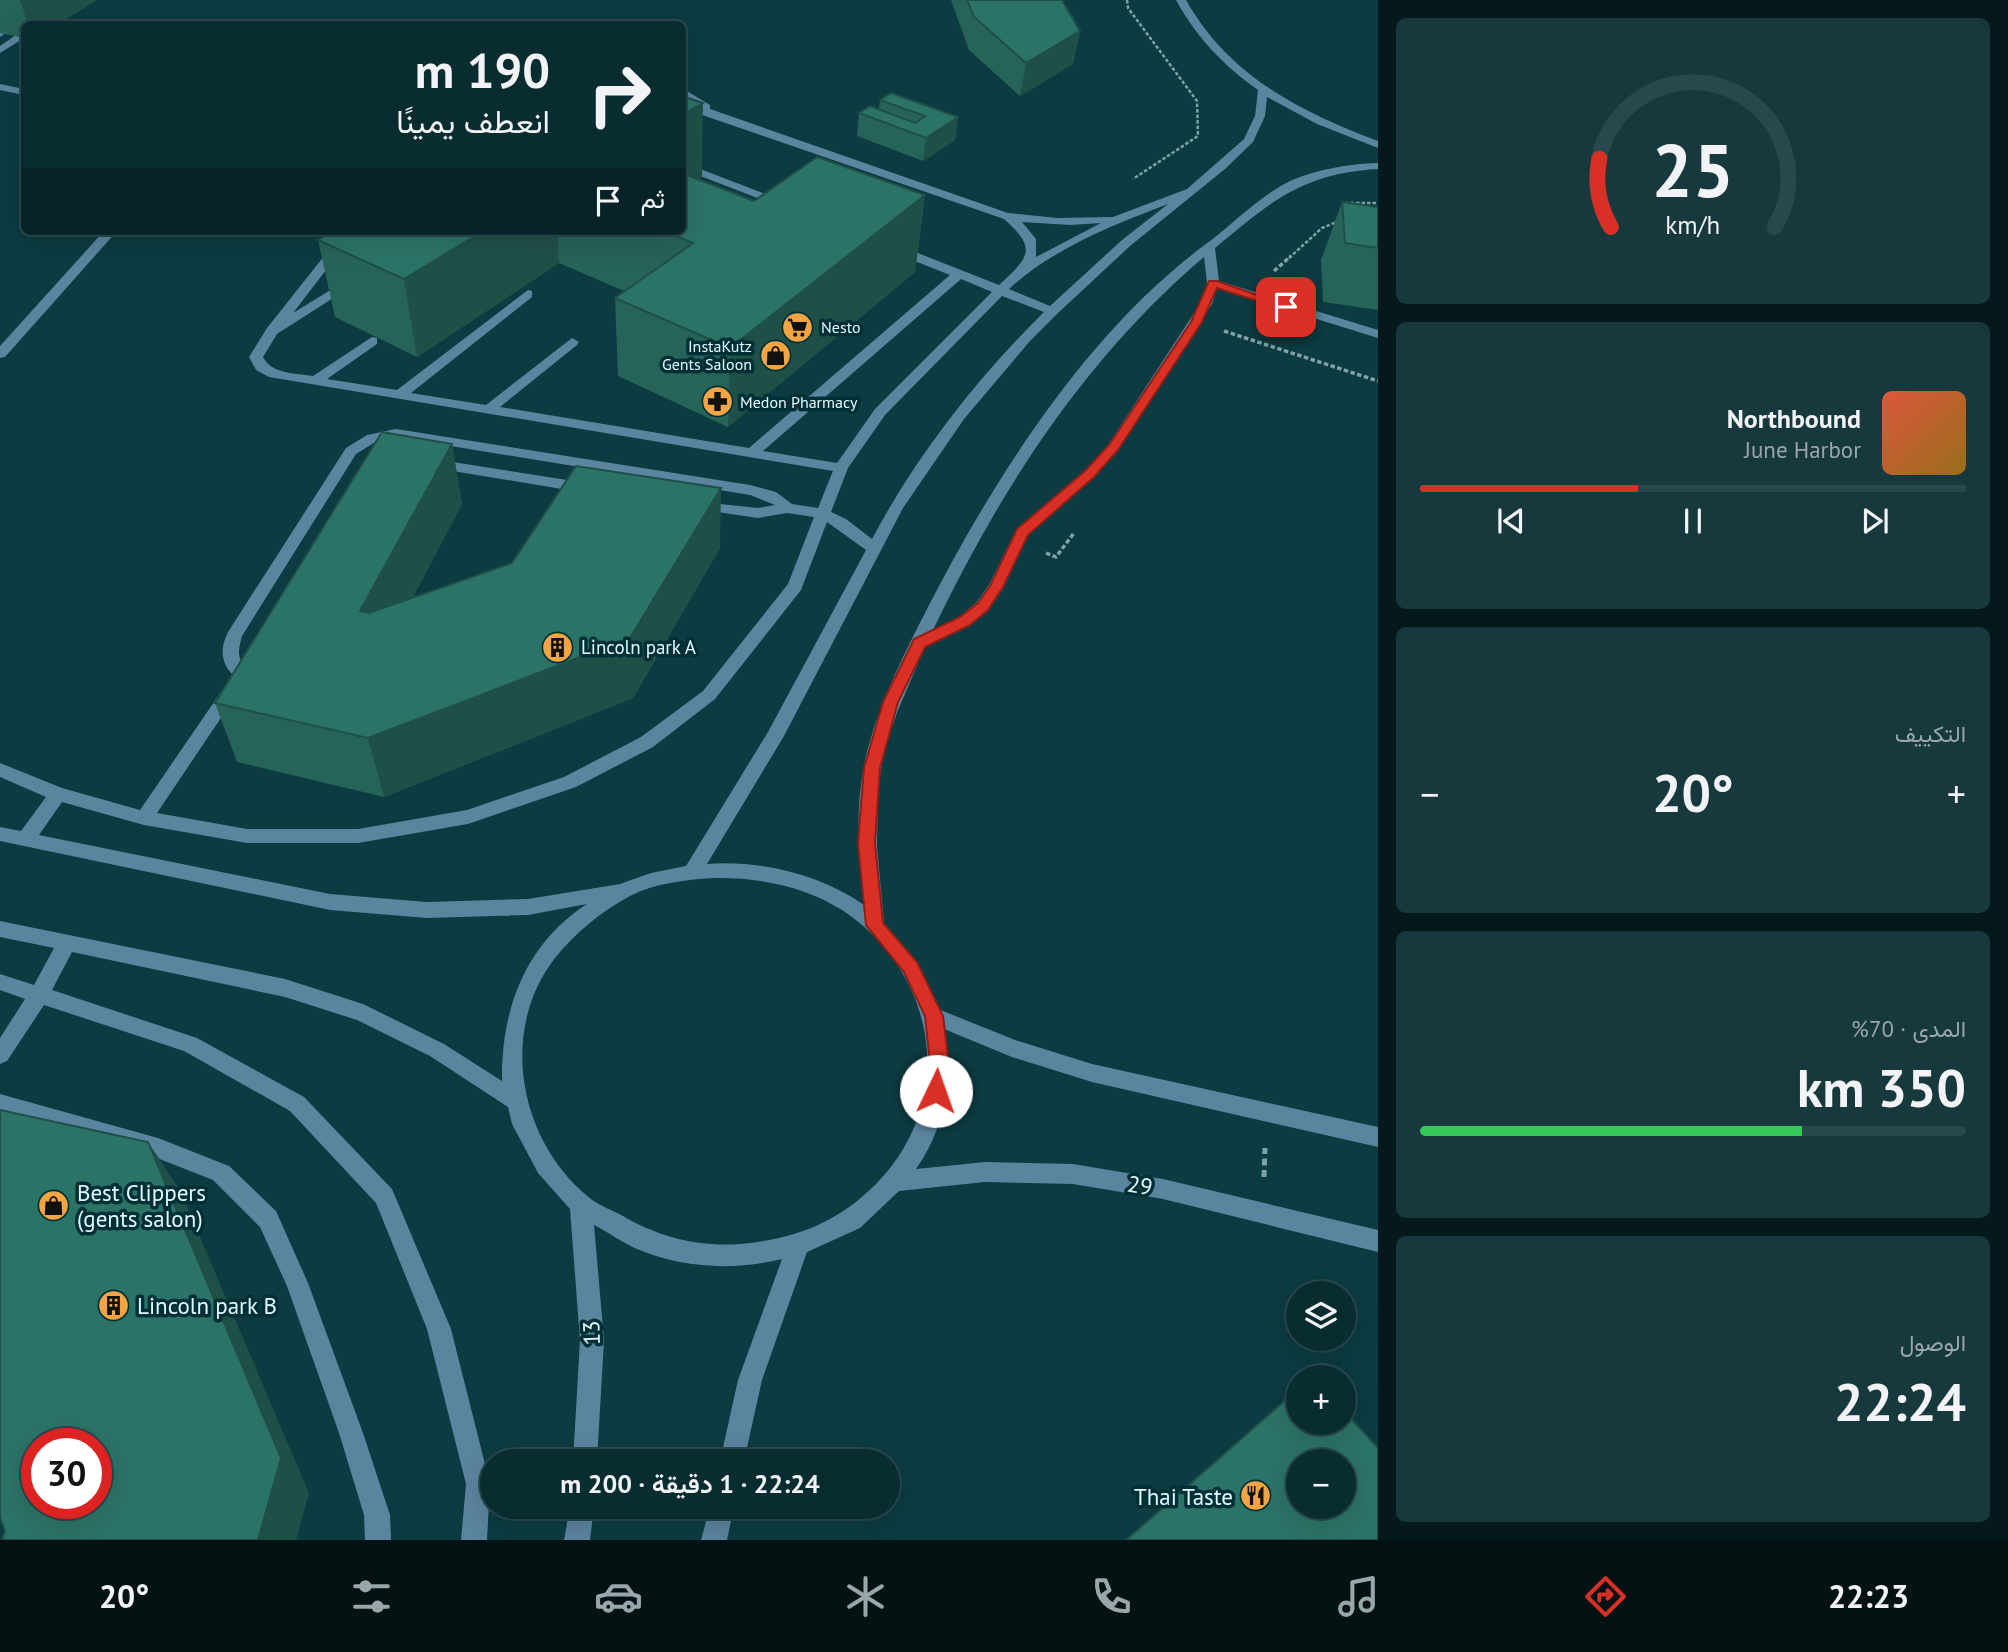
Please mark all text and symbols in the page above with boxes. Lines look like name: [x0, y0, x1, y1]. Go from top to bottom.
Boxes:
text: 190 m: [415, 38, 550, 102]
icon: right: [574, 49, 665, 140]
text: انعطف يمينًا: [396, 100, 550, 142]
text: 25: [1652, 124, 1734, 218]
icon: arrive: [589, 182, 627, 220]
text: ثم: [641, 182, 665, 215]
text: km/h: [1666, 209, 1720, 241]
pin: [1256, 277, 1316, 337]
icon: arrive: [1267, 288, 1305, 326]
supermarket icon: Nesto: [781, 310, 815, 344]
place label: Nesto: [821, 317, 860, 337]
place label: InstaKutz Gents Saloon: [662, 336, 752, 374]
shop icon: InstaKutz Gents Saloon: [758, 338, 792, 372]
pharmacy icon: Medon Pharmacy: [700, 385, 734, 419]
place label: Medon Pharmacy: [740, 392, 858, 412]
text: Northbound: [1727, 402, 1861, 435]
text: June Harbor: [1744, 435, 1861, 464]
icon: previous: [1492, 502, 1530, 540]
icon: pause: [1674, 502, 1712, 540]
icon: next: [1856, 502, 1894, 540]
building icon: Lincoln park A: [541, 630, 575, 664]
place label: Lincoln park A: [581, 635, 696, 659]
text: التكييف: [1895, 719, 1966, 748]
text: 20°: [1652, 759, 1734, 826]
text: −: [1420, 769, 1439, 818]
text: +: [1947, 769, 1966, 818]
text: المدى · 70%: [1851, 1014, 1966, 1043]
position arrow: [899, 1054, 973, 1128]
text: 350 km: [1797, 1054, 1966, 1121]
street label: 29: [1125, 1169, 1155, 1201]
place label: Best Clippers (gents salon): [77, 1178, 206, 1233]
shop icon: Best Clippers (gents salon): [37, 1188, 71, 1222]
map controls: [1286, 1281, 1356, 1519]
button: layers: [1286, 1281, 1356, 1351]
building icon: Lincoln park B: [97, 1288, 131, 1322]
place label: Lincoln park B: [137, 1291, 277, 1320]
street label: 13: [576, 1320, 606, 1346]
text: الوصول: [1900, 1328, 1966, 1357]
button: +: [1286, 1365, 1356, 1435]
text: 22:24: [1834, 1368, 1966, 1435]
speed limit sign: 30: [21, 1428, 112, 1519]
button: −: [1286, 1449, 1356, 1519]
text: 22:24 · 1 دقيقة · 200 m: [560, 1467, 820, 1500]
restaurant icon: Thai Taste: [1239, 1479, 1273, 1513]
place label: Thai Taste: [1134, 1482, 1233, 1511]
icon: filters: [347, 1572, 396, 1621]
icon: car: [594, 1572, 643, 1621]
icon: climate: [841, 1572, 890, 1621]
icon: phone: [1087, 1572, 1136, 1621]
icon: music: [1334, 1572, 1383, 1621]
icon: directions: [1581, 1572, 1630, 1621]
text: 20°: [99, 1575, 149, 1617]
text: 22:23: [1828, 1575, 1909, 1617]

